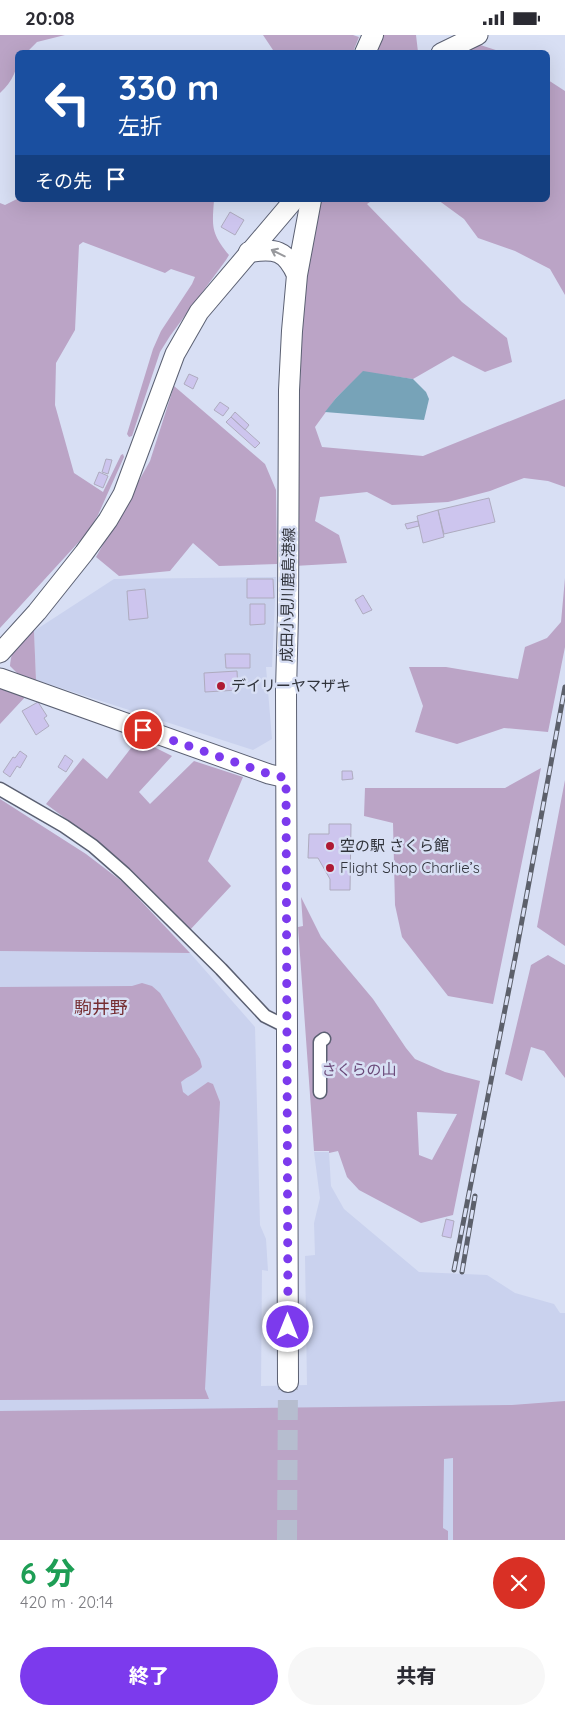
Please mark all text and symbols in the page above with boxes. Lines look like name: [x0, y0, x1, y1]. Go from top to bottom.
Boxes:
text: 20:08: [25, 6, 75, 30]
text: 330 m: [118, 65, 219, 109]
icon: left: [35, 70, 100, 135]
text: 左折: [118, 112, 162, 140]
icon: arrive: [102, 165, 130, 193]
text: その先: [35, 169, 92, 193]
one-way arrow: [271, 248, 286, 258]
street label: 成田小見川鹿島港線: [277, 527, 298, 663]
place label: デイリーヤマザキ: [231, 676, 351, 695]
marker: デイリーヤマザキ: [215, 680, 227, 692]
pin: [122, 709, 164, 751]
icon: arrive: [129, 716, 157, 744]
place label: 空の駅 さくら館: [340, 836, 449, 855]
marker: 空の駅 さくら館: [324, 840, 336, 852]
place label: Flight Shop Charlie’s: [340, 858, 480, 877]
marker: Flight Shop Charlie’s: [324, 862, 336, 874]
district label: 駒井野: [74, 996, 128, 1019]
park label: さくらの山: [321, 1060, 397, 1079]
position arrow: [261, 1300, 313, 1352]
text: 6 分: [20, 1554, 75, 1592]
button: close: [493, 1557, 545, 1609]
text: 420 m · 20:14: [20, 1592, 113, 1612]
button: 終了: [20, 1647, 278, 1705]
button: 共有: [288, 1647, 545, 1705]

